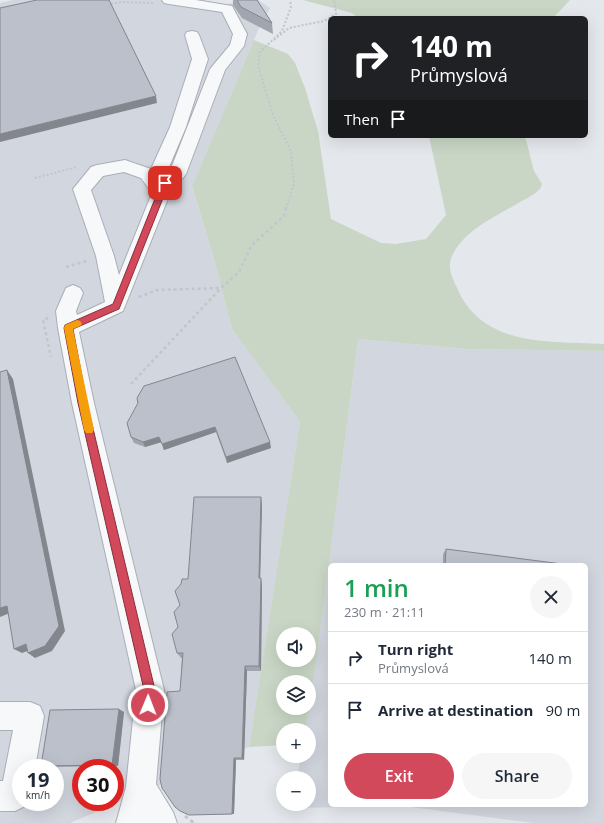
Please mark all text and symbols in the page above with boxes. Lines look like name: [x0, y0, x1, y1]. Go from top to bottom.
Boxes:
text: 140 m: [410, 27, 493, 65]
icon: right: [344, 32, 396, 84]
text: Průmyslová: [410, 63, 508, 87]
icon: arrive: [387, 108, 409, 130]
text: Then: [344, 109, 379, 129]
pin: [148, 166, 182, 200]
icon: arrive: [154, 172, 176, 194]
text: 1 min: [344, 571, 409, 604]
button: close: [530, 576, 572, 618]
text: 230 m · 21:11: [344, 603, 425, 621]
map controls: [276, 627, 316, 811]
button: sound: [276, 627, 316, 667]
text: Turn right: [378, 639, 453, 659]
icon: right: [344, 647, 366, 669]
text: 140 m: [528, 648, 572, 668]
text: Průmyslová: [378, 659, 449, 677]
button: layers: [276, 675, 316, 715]
position arrow: [127, 684, 169, 726]
icon: arrive: [344, 699, 366, 721]
text: Arrive at destination: [378, 700, 533, 720]
text: 90 m: [545, 700, 580, 720]
button: +: [276, 723, 316, 763]
button: Exit: [344, 753, 454, 799]
button: Share: [462, 753, 572, 799]
speed limit sign: 30: [72, 759, 124, 811]
text: 19: [27, 766, 49, 793]
button: −: [276, 771, 316, 811]
text: km/h: [26, 788, 50, 802]

